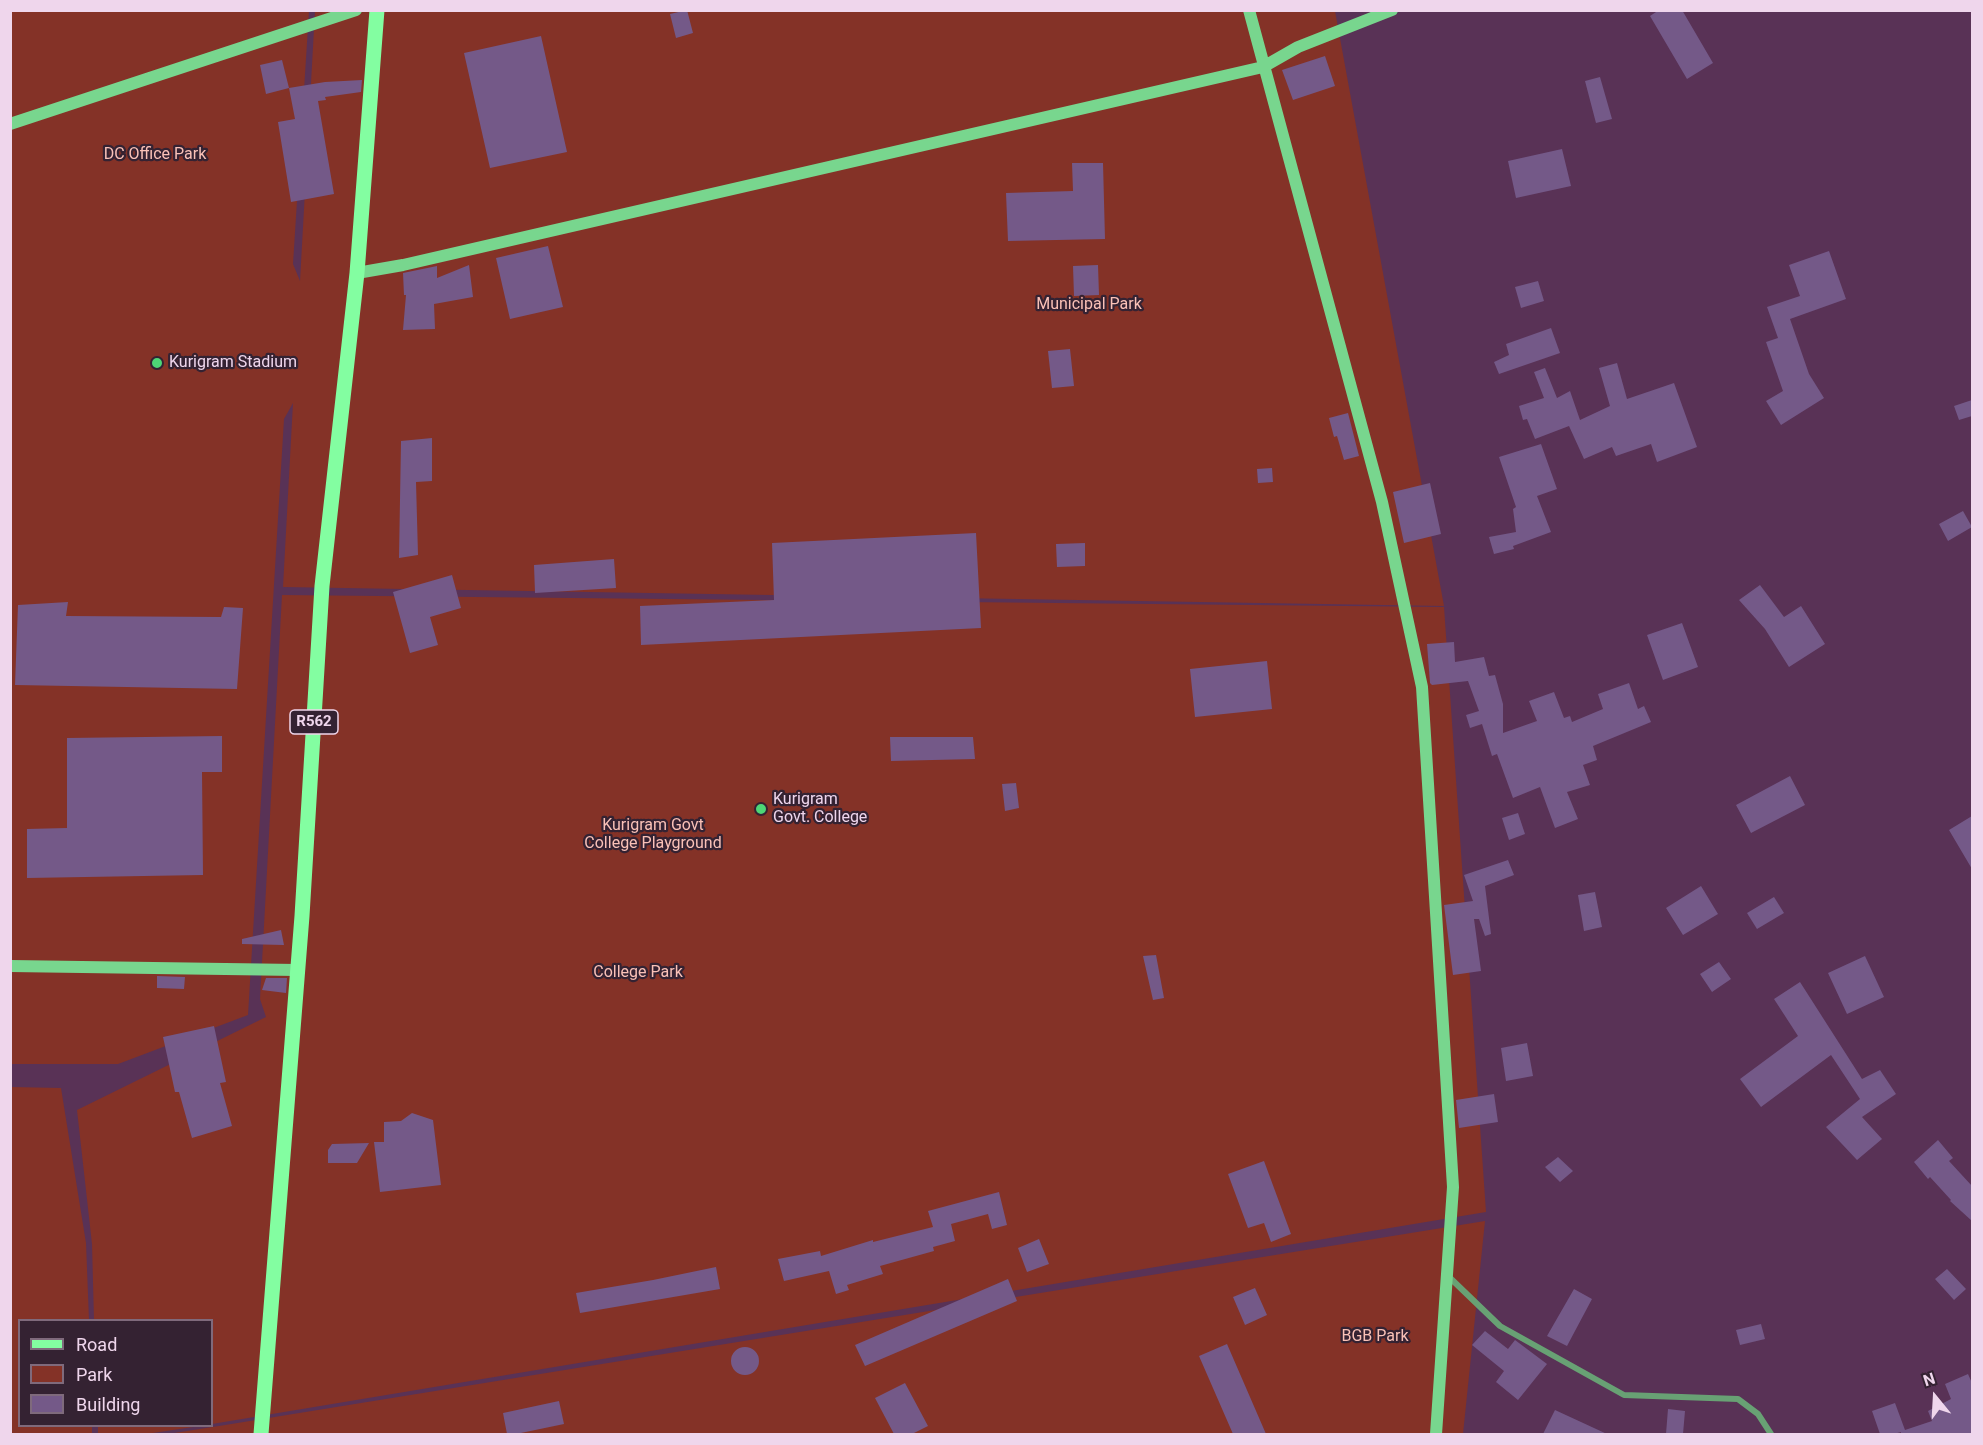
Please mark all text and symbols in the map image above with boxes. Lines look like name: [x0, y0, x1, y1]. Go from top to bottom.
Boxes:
park label: DC Office Park: [104, 145, 206, 165]
park label: Municipal Park: [1036, 295, 1142, 315]
place label: Kurigram Stadium: [169, 353, 297, 373]
marker: Kurigram Stadium: [150, 356, 164, 370]
road number: R562: [290, 710, 338, 734]
place label: Kurigram Govt. College: [773, 790, 867, 828]
marker: Kurigram Govt. College: [754, 802, 768, 816]
park label: Kurigram Govt College Playground: [584, 816, 722, 854]
park label: College Park: [593, 963, 683, 983]
legend: [18, 1319, 213, 1427]
park label: BGB Park: [1341, 1327, 1409, 1347]
text: Road: [76, 1334, 117, 1355]
text: Park: [76, 1364, 112, 1385]
north arrow: [1905, 1367, 1965, 1427]
text: N: [1921, 1369, 1938, 1390]
text: Building: [76, 1394, 140, 1415]

